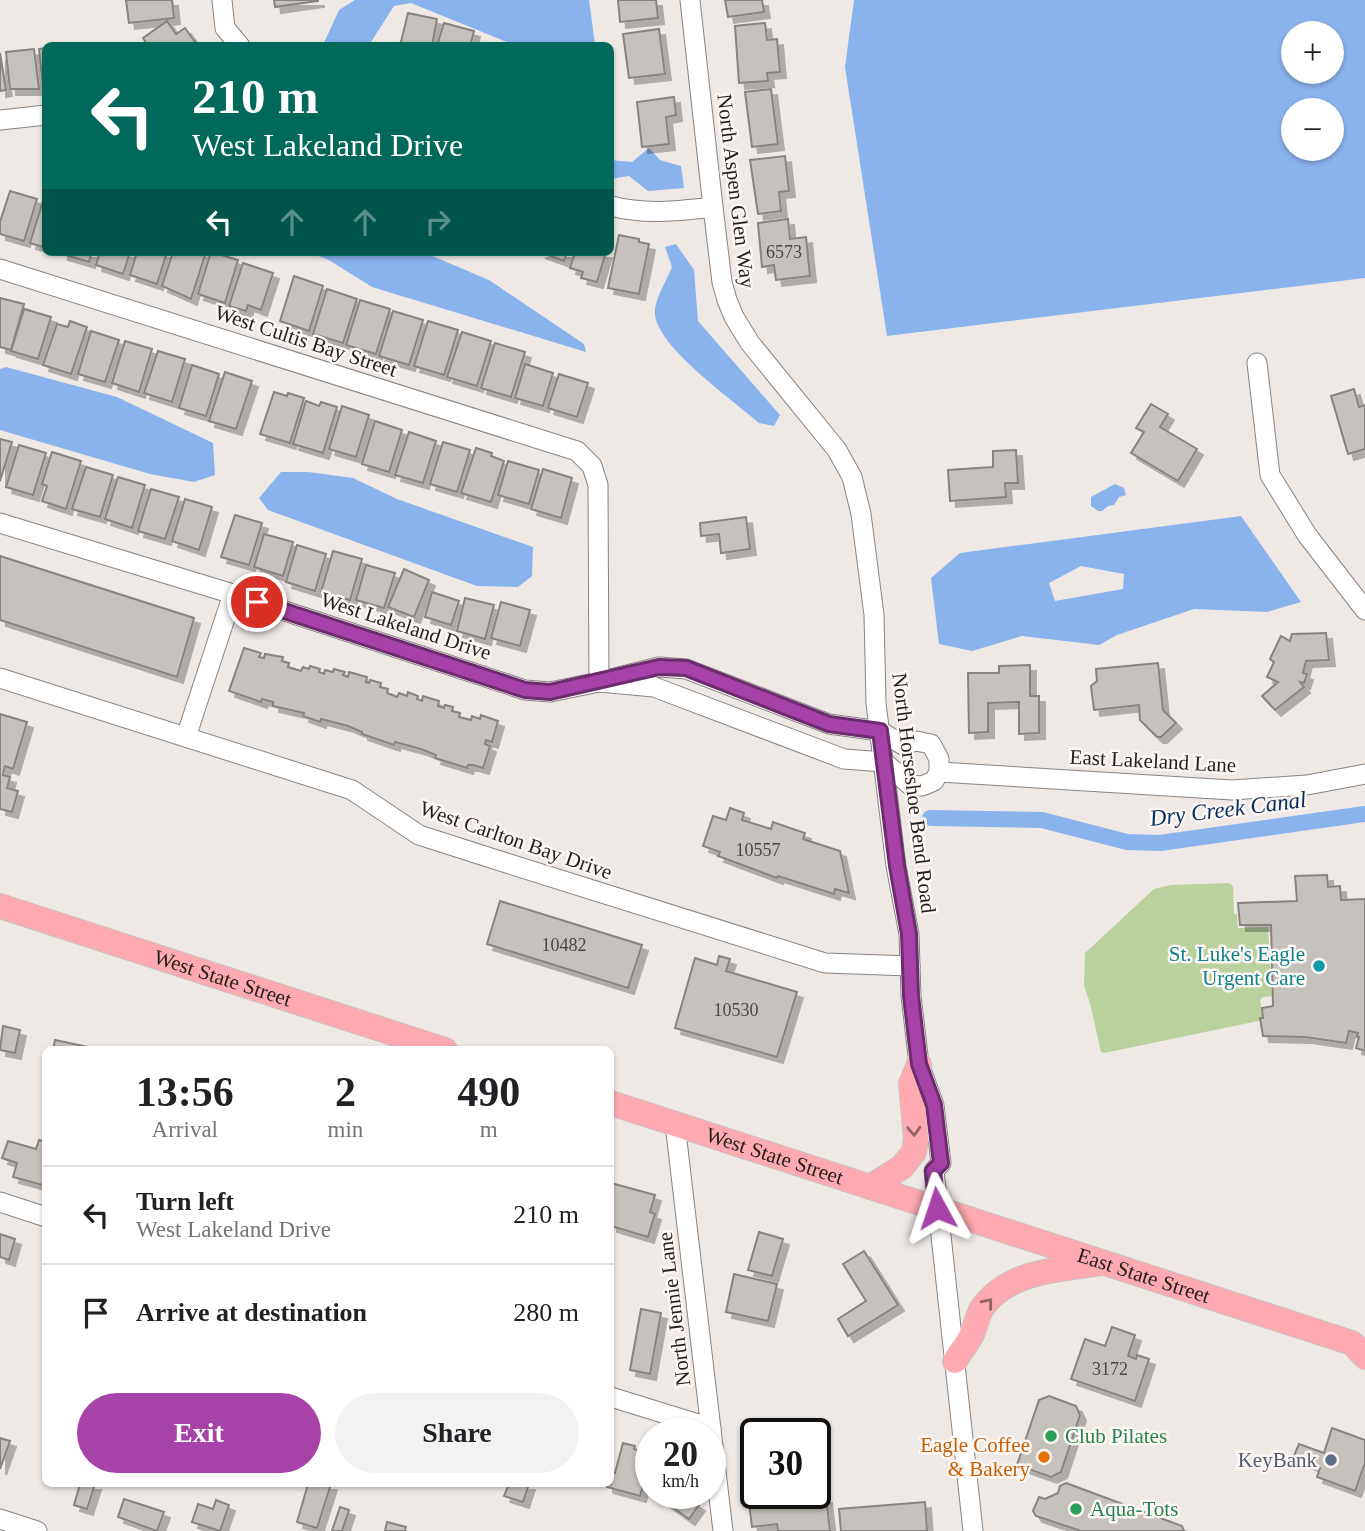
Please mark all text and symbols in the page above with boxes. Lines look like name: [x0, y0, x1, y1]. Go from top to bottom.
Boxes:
map controls: [1281, 21, 1344, 161]
button: +: [1281, 21, 1344, 84]
text: 210 m: [192, 69, 319, 124]
icon: left: [77, 70, 168, 161]
street label: North Aspen Glen Way: [712, 92, 760, 290]
button: −: [1281, 98, 1344, 161]
text: West Lakeland Drive: [192, 127, 463, 163]
icon: left: [200, 203, 238, 241]
icon: ahead: [273, 203, 311, 241]
icon: ahead: [346, 203, 384, 241]
icon: right: [419, 203, 457, 241]
house number: 6573: [766, 242, 802, 262]
street label: West Cultis Bay Street: [212, 300, 400, 382]
pin: [227, 572, 287, 632]
icon: arrive: [238, 583, 276, 621]
street label: West Lakeland Drive: [318, 587, 494, 665]
street label: North Horseshoe Bend Road: [887, 671, 941, 915]
street label: East Lakeland Lane: [1069, 745, 1237, 777]
water label: Dry Creek Canal: [1147, 787, 1308, 831]
street label: West Carlton Bay Drive: [417, 796, 615, 884]
house number: 10557: [736, 840, 781, 860]
house number: 10482: [542, 935, 587, 955]
place label: St. Luke's Eagle Urgent Care: [1169, 942, 1305, 990]
street label: West State Street: [151, 945, 295, 1012]
marker: St. Luke's Eagle Urgent Care: [1311, 958, 1327, 974]
house number: 10530: [714, 1000, 759, 1020]
text: 13:56: [136, 1069, 234, 1115]
text: 2: [335, 1069, 356, 1115]
text: 490: [457, 1069, 520, 1115]
text: Arrival: [152, 1117, 218, 1142]
text: min: [328, 1117, 363, 1142]
text: m: [480, 1117, 498, 1142]
street label: West State Street: [703, 1123, 847, 1190]
one-way arrow: [907, 1125, 922, 1136]
position arrow: [900, 1171, 974, 1245]
text: Turn left: [136, 1187, 234, 1216]
icon: left: [77, 1196, 115, 1234]
text: 210 m: [513, 1200, 579, 1229]
text: West Lakeland Drive: [136, 1217, 331, 1242]
street label: North Jennie Lane: [653, 1231, 695, 1387]
street label: East State Street: [1075, 1243, 1213, 1308]
icon: arrive: [77, 1294, 115, 1332]
text: Arrive at destination: [136, 1298, 367, 1327]
text: 280 m: [513, 1298, 579, 1327]
one-way arrow: [980, 1298, 992, 1311]
house number: 3172: [1092, 1359, 1128, 1379]
button: Exit: [77, 1393, 321, 1473]
button: Share: [335, 1393, 579, 1473]
speed limit sign: 30: [740, 1418, 831, 1509]
place label: Club Pilates: [1065, 1424, 1167, 1448]
marker: Club Pilates: [1043, 1428, 1059, 1444]
place label: Eagle Coffee & Bakery: [920, 1433, 1030, 1481]
text: 20: [663, 1435, 698, 1474]
place label: KeyBank: [1238, 1448, 1317, 1472]
marker: Eagle Coffee & Bakery: [1036, 1449, 1052, 1465]
marker: KeyBank: [1323, 1452, 1339, 1468]
text: km/h: [662, 1471, 699, 1491]
place label: Aqua-Tots: [1090, 1497, 1178, 1521]
marker: Aqua-Tots: [1068, 1501, 1084, 1517]

